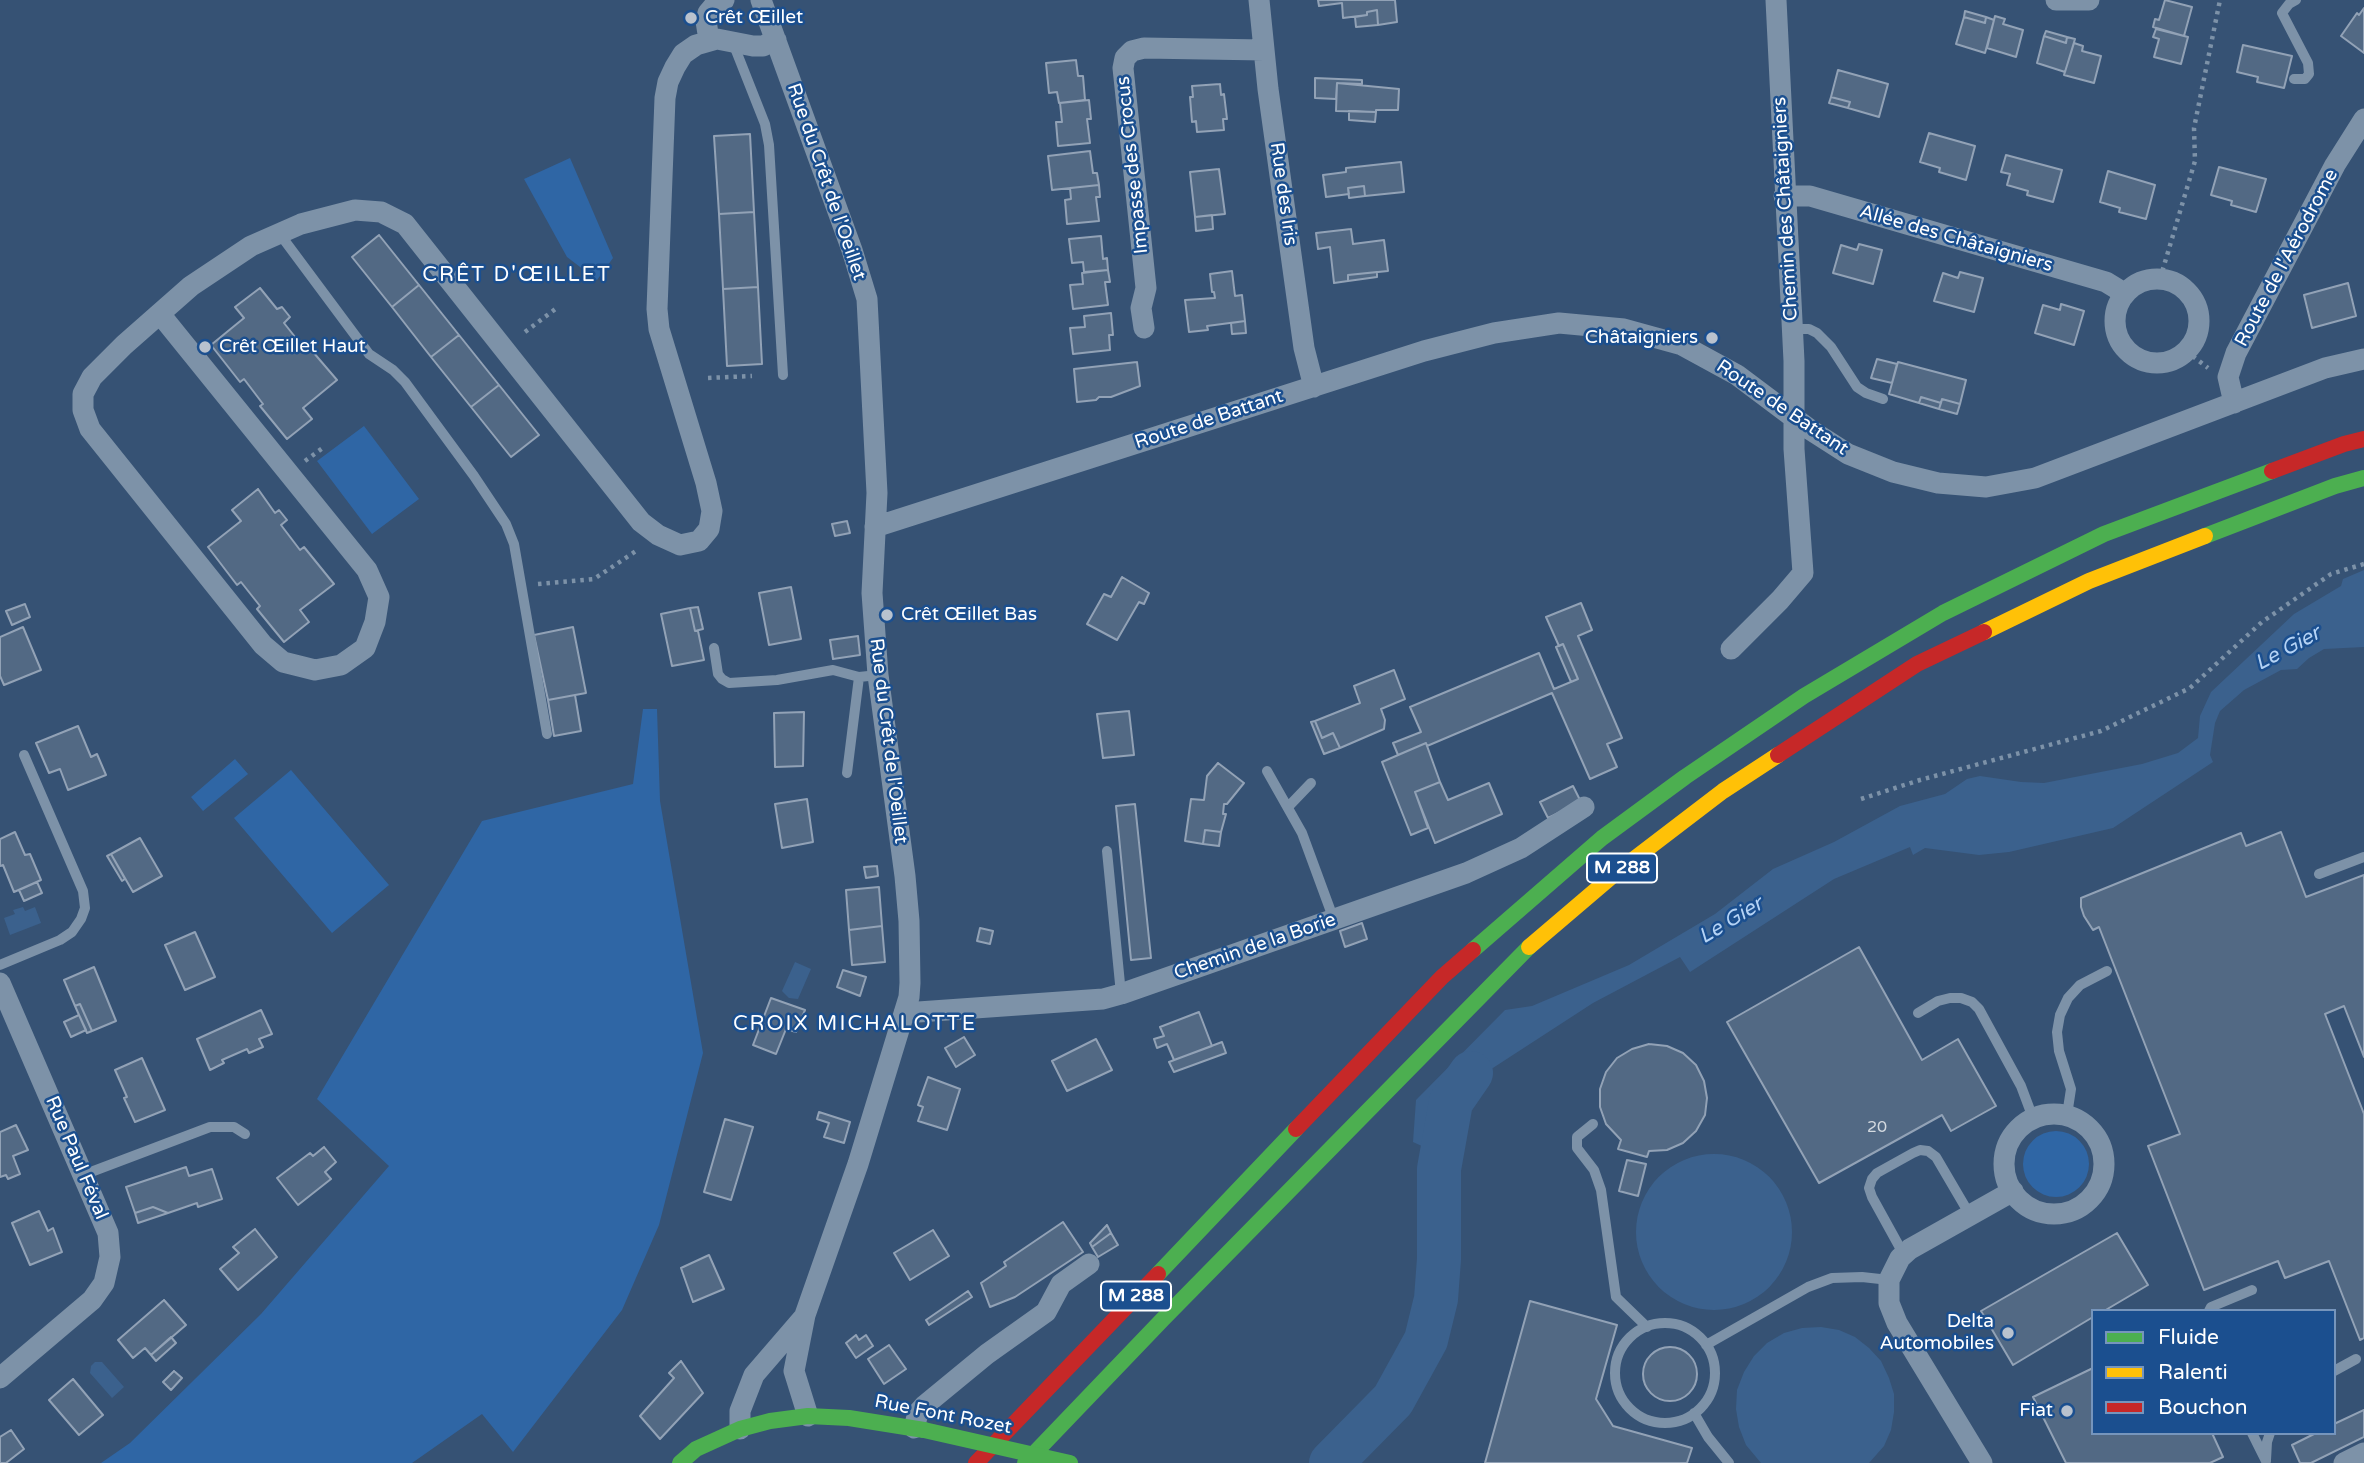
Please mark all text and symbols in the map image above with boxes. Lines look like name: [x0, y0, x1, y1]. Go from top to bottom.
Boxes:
place label: Crêt Œillet: [705, 7, 803, 29]
marker: Crêt Œillet: [683, 10, 699, 26]
street label: Impasse des Crocus: [1112, 75, 1154, 255]
street label: Rue du Crêt de l'Oeillet: [782, 80, 870, 284]
street label: Chemin des Châtaigniers: [1769, 96, 1803, 322]
street label: Rue des Iris: [1264, 141, 1302, 247]
street label: Route de l'Aérodrome: [2230, 165, 2344, 351]
street label: Allée des Châtaigniers: [1857, 200, 2055, 278]
district label: CRÊT D'ŒILLET: [424, 262, 610, 288]
place label: Châtaigniers: [1585, 327, 1698, 349]
marker: Châtaigniers: [1704, 330, 1720, 346]
place label: Crêt Œillet Haut: [219, 336, 366, 358]
marker: Crêt Œillet Haut: [197, 339, 213, 355]
street label: Route de Battant: [1712, 355, 1852, 461]
street label: Route de Battant: [1132, 385, 1286, 455]
place label: Crêt Œillet Bas: [901, 604, 1037, 626]
marker: Crêt Œillet Bas: [879, 607, 895, 623]
water label: Le Gier: [2251, 621, 2325, 677]
street label: Rue du Crêt de l'Oeillet: [864, 637, 912, 845]
road number: M 288: [1587, 854, 1657, 882]
water label: Le Gier: [1694, 892, 1768, 950]
street label: Chemin de la Borie: [1171, 909, 1339, 985]
district label: CROIX MICHALOTTE: [735, 1011, 975, 1037]
street label: Rue Paul Féval: [40, 1093, 112, 1223]
house number: 20: [1867, 1118, 1887, 1138]
road number: M 288: [1101, 1282, 1171, 1310]
legend: [2091, 1309, 2336, 1435]
place label: Delta Automobiles: [1880, 1311, 1994, 1355]
marker: Delta Automobiles: [2000, 1325, 2016, 1341]
text: Fluide: [2158, 1325, 2219, 1350]
text: Ralenti: [2158, 1360, 2228, 1385]
street label: Rue Font Rozet: [872, 1391, 1014, 1439]
text: Bouchon: [2158, 1395, 2248, 1420]
place label: Fiat: [2019, 1400, 2053, 1422]
marker: Fiat: [2059, 1403, 2075, 1419]

